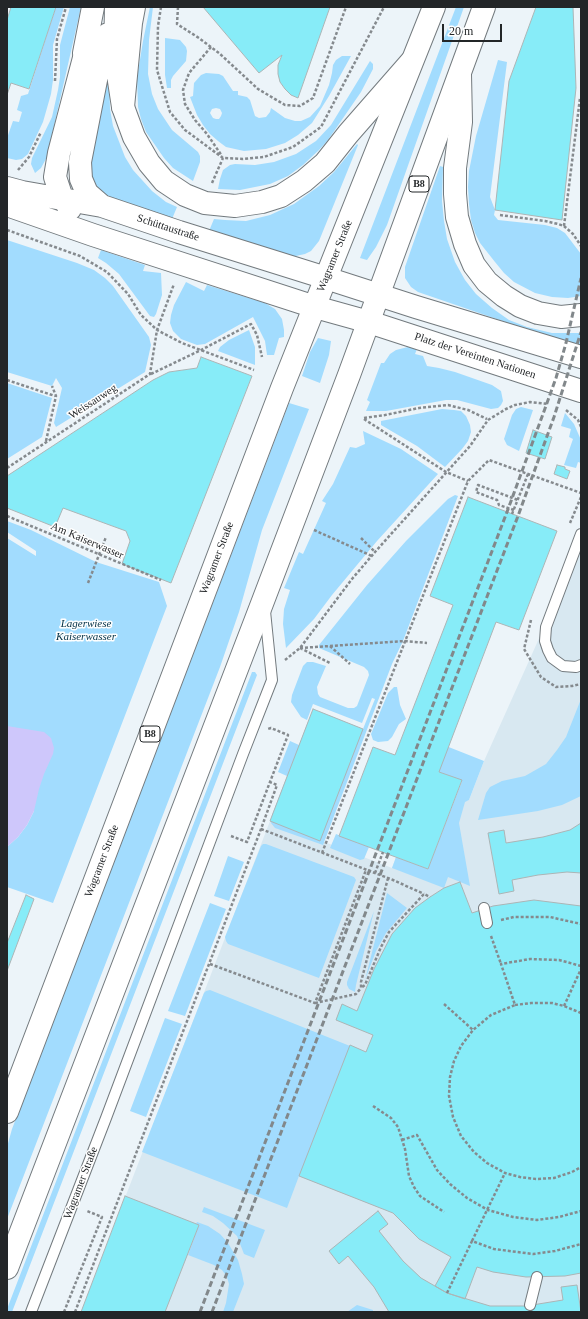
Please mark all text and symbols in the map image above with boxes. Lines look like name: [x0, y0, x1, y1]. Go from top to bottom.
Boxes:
scale bar: [444, 16, 504, 42]
text: 20 m: [449, 24, 473, 38]
road number: B8: [409, 176, 429, 192]
street label: Schüttaustraße: [135, 212, 201, 244]
street label: Wagramer Straße: [315, 218, 355, 294]
street label: Platz der Vereinten Nationen: [413, 330, 537, 382]
street label: Weissauweg: [66, 382, 120, 422]
street label: Am Kaiserwasser: [49, 520, 125, 562]
street label: Wagramer Straße: [197, 520, 237, 596]
park label: Lagerwiese Kaiserwasser: [56, 617, 116, 643]
road number: B8: [140, 726, 160, 742]
street label: Wagramer Straße: [82, 823, 122, 899]
street label: Wagramer Straße: [61, 1145, 101, 1221]

